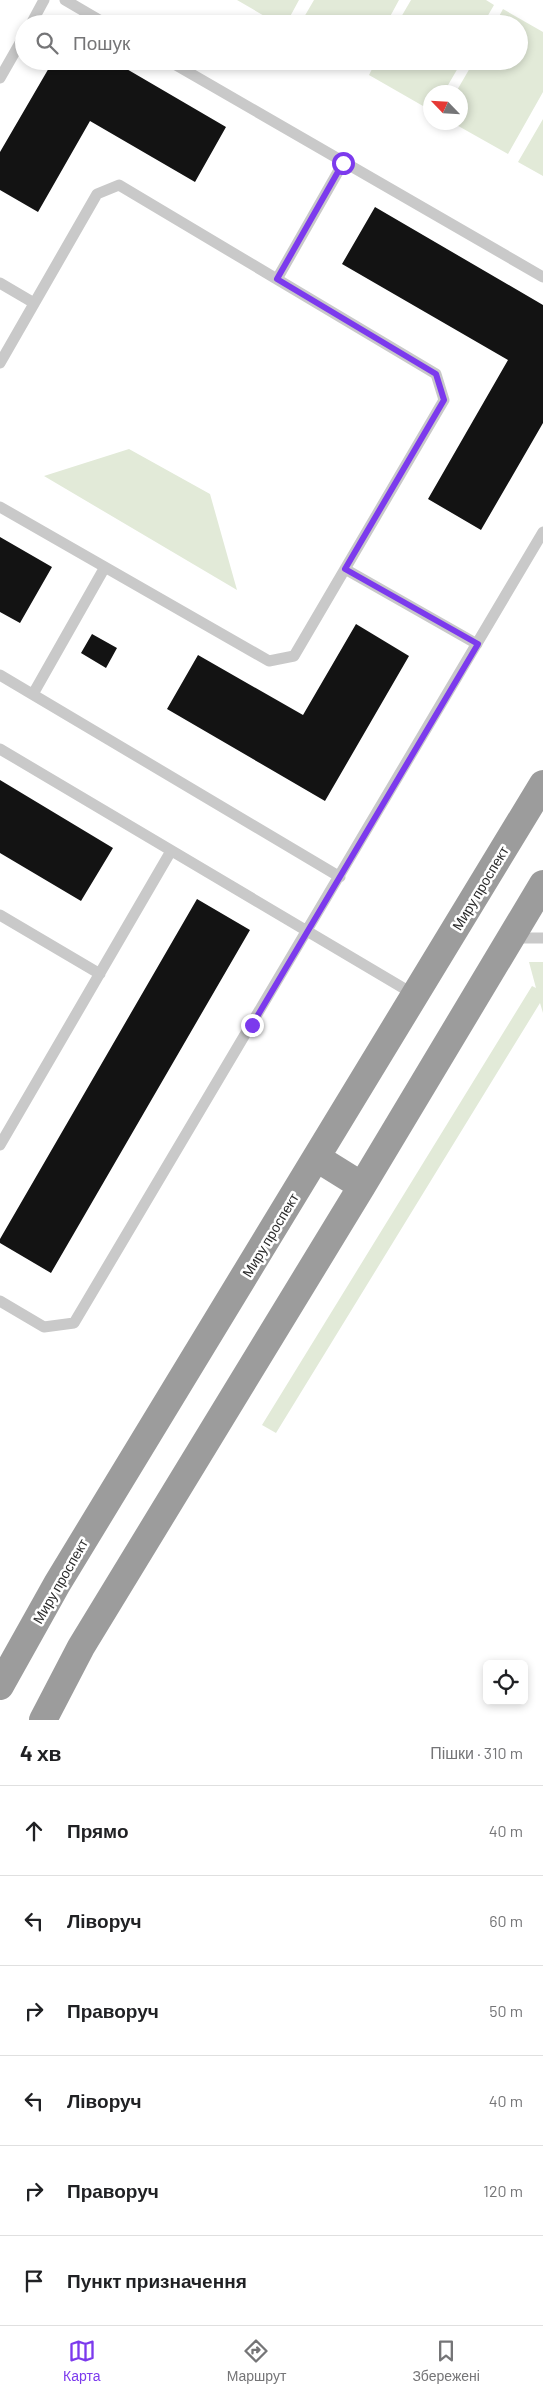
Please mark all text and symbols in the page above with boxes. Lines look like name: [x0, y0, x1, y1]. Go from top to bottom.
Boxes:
search box: [15, 15, 528, 70]
icon: search: [33, 29, 61, 57]
text: Пошук: [73, 31, 130, 54]
north arrow: [423, 85, 468, 130]
route start: [332, 152, 355, 175]
street label: Миру проспект: [448, 842, 512, 933]
route end: [241, 1014, 264, 1037]
street label: Миру проспект: [238, 1189, 302, 1280]
street label: Миру проспект: [29, 1535, 91, 1626]
map controls: [483, 1660, 528, 1705]
button: locate: [483, 1660, 528, 1705]
text: 4 хв: [20, 1740, 62, 1765]
text: Пішки · 310 m: [430, 1743, 523, 1762]
icon: ahead: [20, 1817, 48, 1845]
text: Прямо: [67, 1819, 129, 1842]
text: 40 m: [489, 1821, 523, 1840]
icon: left: [20, 1907, 48, 1935]
text: Ліворуч: [67, 1909, 142, 1932]
text: 60 m: [489, 1911, 523, 1930]
icon: right: [20, 1997, 48, 2025]
text: Праворуч: [67, 1999, 159, 2022]
text: 50 m: [489, 2001, 523, 2020]
icon: left: [20, 2087, 48, 2115]
text: Ліворуч: [67, 2089, 142, 2112]
text: 40 m: [489, 2091, 523, 2110]
icon: right: [20, 2177, 48, 2205]
text: Праворуч: [67, 2179, 159, 2202]
text: 120 m: [483, 2181, 523, 2200]
icon: arrive: [20, 2267, 48, 2295]
text: Пункт призначення: [67, 2269, 247, 2292]
tab: Карта: [63, 2337, 101, 2384]
tab: Маршрут: [227, 2337, 286, 2384]
tab: Збережені: [412, 2337, 480, 2384]

